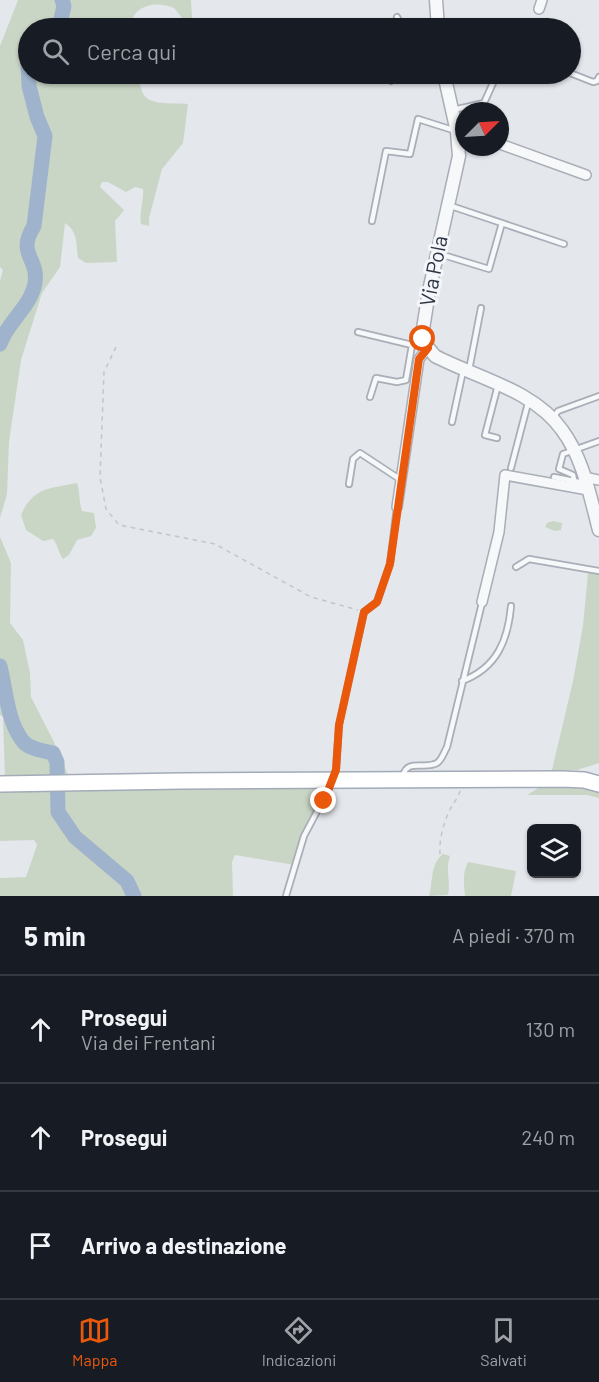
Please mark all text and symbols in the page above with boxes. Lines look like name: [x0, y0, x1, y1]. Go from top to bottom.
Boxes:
search box: [18, 18, 581, 84]
icon: search: [39, 35, 72, 68]
text: Cerca qui: [87, 38, 177, 64]
north arrow: [455, 102, 509, 156]
street label: Via Pola: [413, 233, 452, 308]
route start: [409, 325, 435, 351]
route end: [310, 787, 336, 813]
map controls: [527, 824, 581, 878]
button: layers: [527, 824, 581, 878]
text: 5 min: [24, 920, 86, 951]
text: A piedi · 370 m: [452, 923, 575, 947]
text: Prosegui: [81, 1004, 167, 1030]
icon: ahead: [24, 1013, 57, 1046]
text: 130 m: [526, 1017, 575, 1041]
text: Via dei Frentani: [81, 1030, 216, 1054]
icon: ahead: [24, 1121, 57, 1154]
text: Prosegui: [81, 1124, 167, 1150]
text: 240 m: [521, 1125, 575, 1149]
icon: arrive: [24, 1229, 57, 1262]
text: Arrivo a destinazione: [81, 1232, 287, 1258]
tab: Mappa: [72, 1314, 118, 1369]
tab: Indicazioni: [262, 1314, 336, 1369]
tab: Salvati: [480, 1314, 527, 1369]

